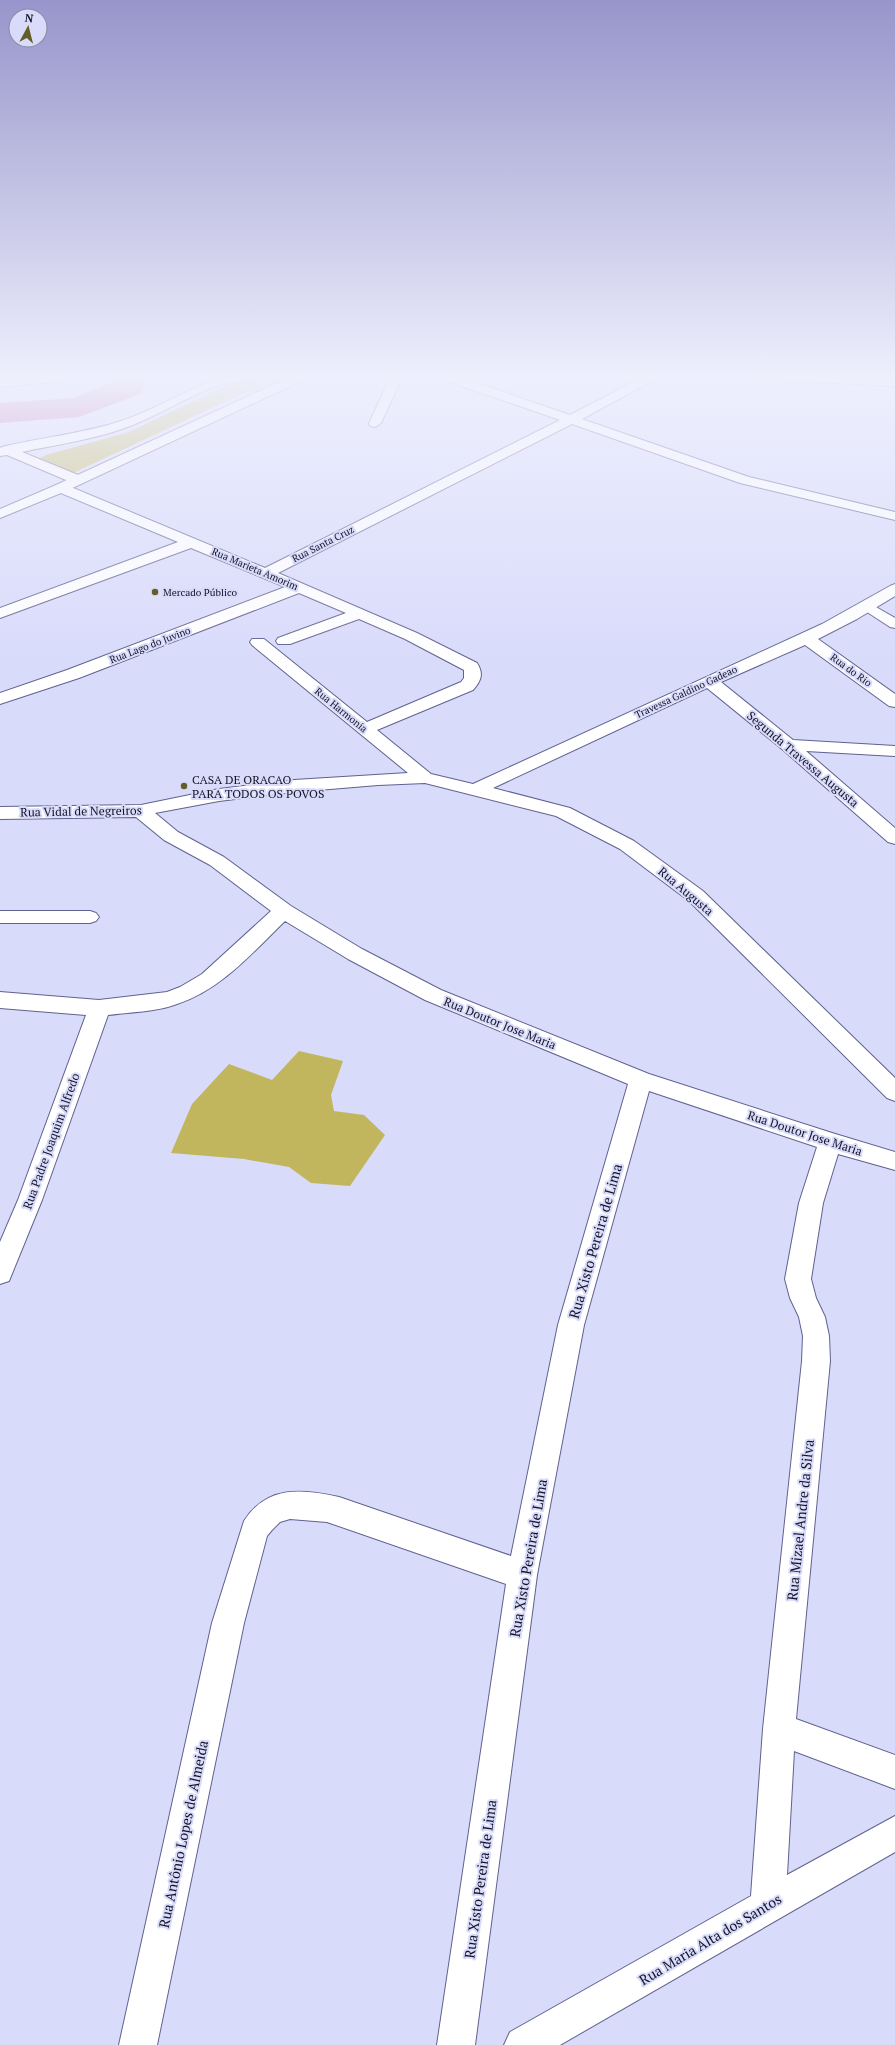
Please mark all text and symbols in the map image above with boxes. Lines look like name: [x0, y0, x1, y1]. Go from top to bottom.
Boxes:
north arrow: [8, 8, 48, 48]
text: N: [24, 11, 35, 26]
street label: Rua Santa Cruz: [290, 523, 356, 565]
street label: Rua Marieta Amorim: [210, 545, 301, 593]
place label: Mercado Público: [163, 586, 237, 599]
marker: Mercado Público: [150, 587, 160, 597]
street label: Rua Lago do Juvino: [108, 623, 193, 666]
street label: Rua do Rio: [828, 651, 875, 690]
street label: Travessa Galdino Gadeao: [633, 662, 740, 721]
street label: Rua Harmonia: [312, 685, 370, 735]
street label: Segunda Travessa Augusta: [744, 708, 862, 810]
place label: CASA DE ORACAO PARA TODOS OS POVOS: [192, 772, 324, 801]
marker: CASA DE ORACAO PARA TODOS OS POVOS: [179, 781, 189, 791]
street label: Rua Vidal de Negreiros: [20, 802, 142, 820]
street label: Rua Augusta: [655, 864, 717, 918]
street label: Rua Doutor Jose Maria: [442, 994, 558, 1052]
street label: Rua Padre Joaquim Alfredo: [19, 1071, 83, 1211]
street label: Rua Doutor Jose Maria: [746, 1107, 864, 1159]
street label: Rua Xisto Pereira de Lima: [564, 1161, 626, 1321]
street label: Rua Mizael Andre da Silva: [782, 1439, 818, 1601]
street label: Rua Xisto Pereira de Lima: [505, 1477, 551, 1639]
street label: Rua Antônio Lopes de Almeida: [154, 1738, 212, 1930]
street label: Rua Xisto Pereira de Lima: [459, 1798, 501, 1960]
street label: Rua Maria Alta dos Santos: [635, 1889, 785, 1989]

